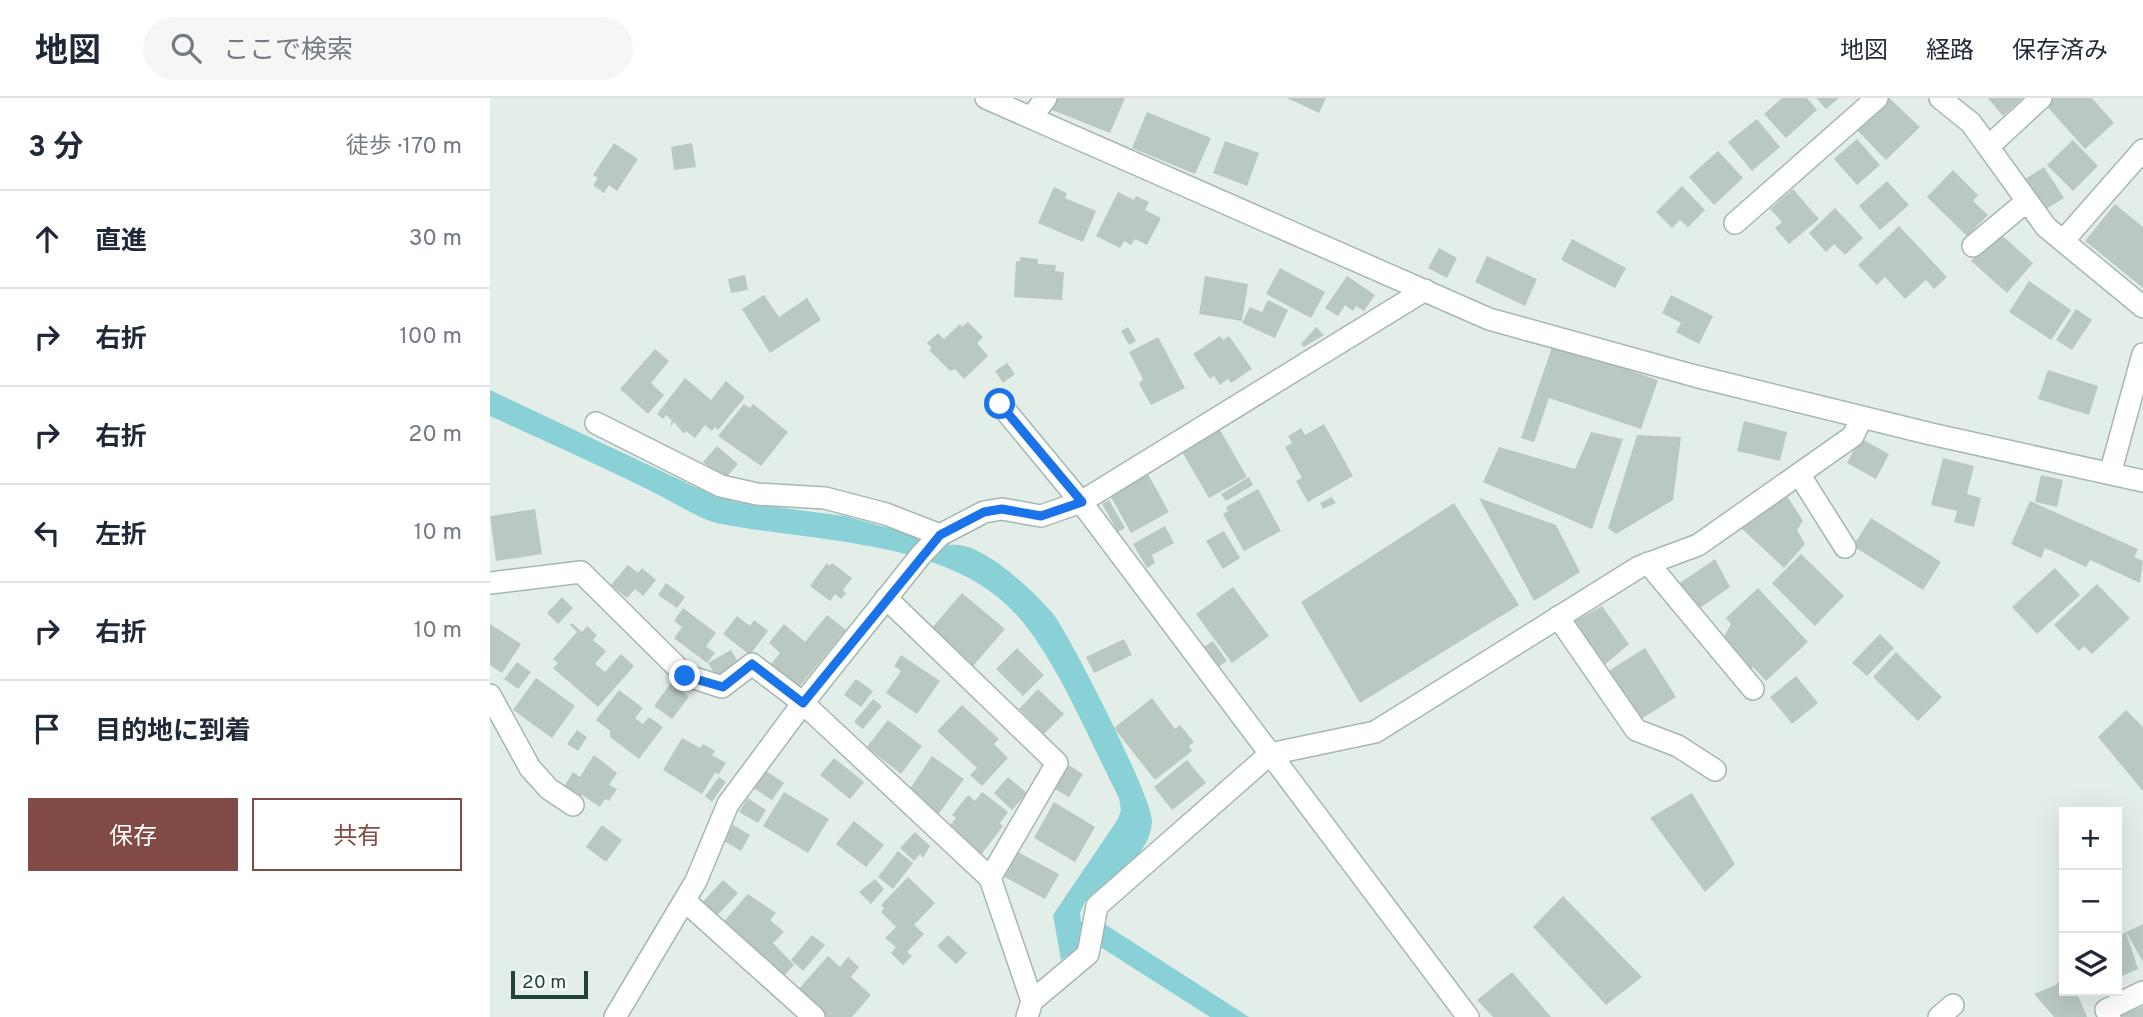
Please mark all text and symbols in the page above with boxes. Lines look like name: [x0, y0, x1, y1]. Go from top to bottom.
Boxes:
search box: [143, 17, 633, 80]
icon: search: [167, 29, 205, 67]
text: 地図: [35, 32, 101, 74]
text: ここで検索: [223, 35, 353, 68]
text: 地図: [1840, 37, 1888, 67]
text: 経路: [1926, 37, 1974, 67]
text: 保存済み: [2012, 37, 2108, 67]
text: 3 分: [28, 130, 84, 167]
text: 徒歩 · 170 m: [346, 133, 462, 162]
icon: ahead: [28, 220, 66, 258]
text: 30 m: [409, 225, 462, 254]
text: 直進: [95, 226, 147, 259]
icon: right: [28, 318, 66, 356]
text: 100 m: [399, 323, 462, 352]
text: 右折: [95, 324, 147, 357]
route start: [984, 388, 1015, 419]
icon: right: [28, 416, 66, 454]
text: 20 m: [408, 421, 462, 450]
text: 右折: [95, 422, 147, 455]
icon: left: [28, 514, 66, 552]
text: 10 m: [414, 519, 462, 548]
text: 左折: [95, 520, 147, 553]
icon: right: [28, 612, 66, 650]
text: 10 m: [414, 617, 462, 646]
text: 右折: [95, 618, 147, 651]
route end: [669, 660, 700, 691]
icon: arrive: [28, 710, 66, 748]
text: 目的地に到着: [95, 716, 251, 749]
button: 保存: [28, 798, 238, 871]
button: 共有: [252, 798, 462, 871]
map controls: [2059, 807, 2122, 996]
button: +: [2059, 807, 2122, 870]
button: −: [2059, 870, 2122, 933]
button: layers: [2059, 933, 2122, 996]
scale bar: [511, 968, 588, 1000]
text: 20 m: [522, 971, 566, 995]

